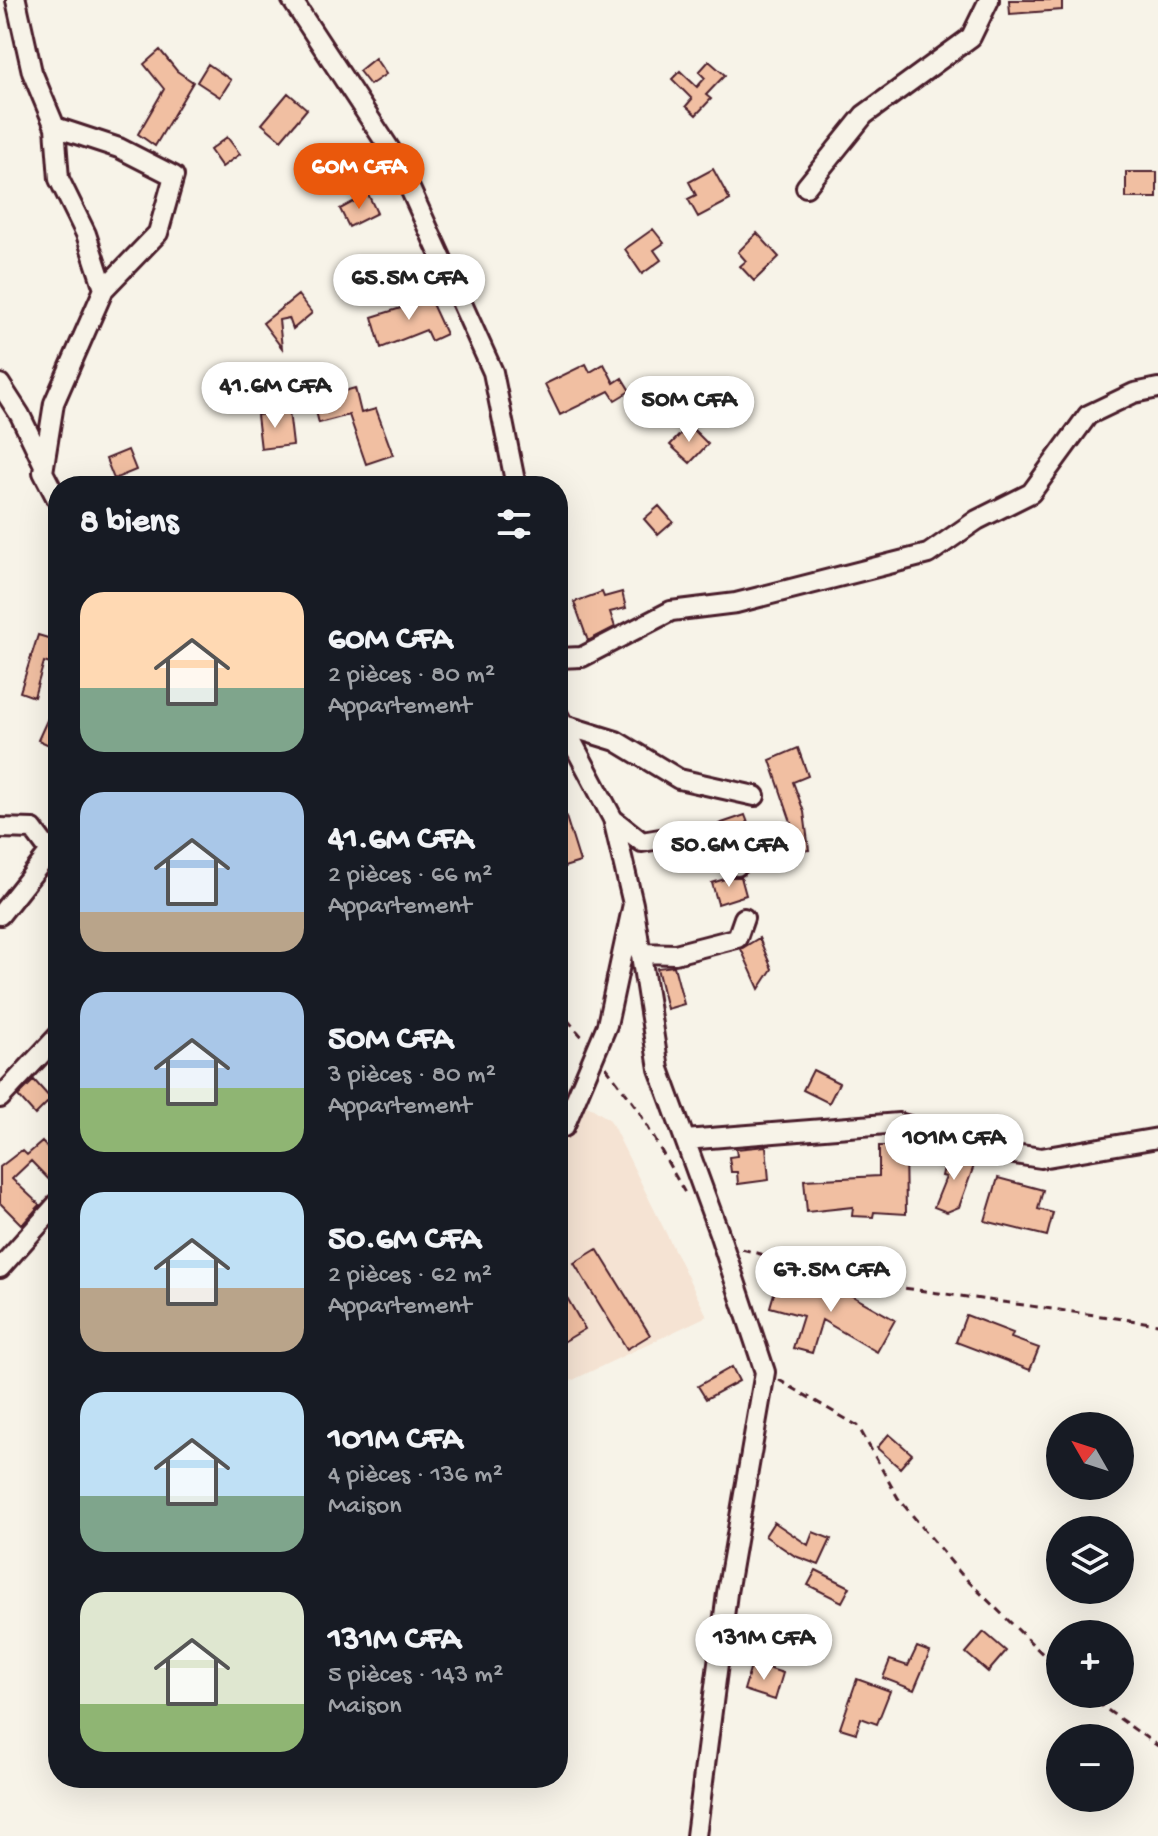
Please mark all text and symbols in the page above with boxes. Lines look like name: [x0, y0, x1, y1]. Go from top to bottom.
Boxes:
pin: 60M CFA: [285, 143, 433, 211]
text: 60M CFA: [312, 153, 406, 184]
pin: 65.5M CFA: [317, 254, 501, 322]
text: 65.5M CFA: [351, 264, 467, 295]
pin: 41.6M CFA: [183, 362, 367, 430]
text: 41.6M CFA: [219, 372, 331, 403]
pin: 50M CFA: [615, 376, 763, 444]
text: 50M CFA: [641, 386, 737, 417]
icon: filters: [492, 502, 536, 546]
text: 8 biens: [80, 504, 178, 544]
text: 60M CFA: [328, 621, 452, 661]
icon: home: [144, 624, 240, 720]
text: 2 pièces · 80 m²: [328, 661, 495, 692]
text: Appartement: [328, 692, 471, 723]
text: 41.6M CFA: [328, 821, 473, 861]
pin: 50.6M CFA: [637, 821, 821, 889]
icon: home: [144, 824, 240, 920]
text: 50.6M CFA: [671, 831, 787, 862]
text: 2 pièces · 66 m²: [328, 861, 492, 892]
text: Appartement: [328, 892, 471, 923]
text: 50M CFA: [328, 1021, 453, 1061]
icon: home: [144, 1024, 240, 1120]
text: 3 pièces · 80 m²: [328, 1061, 496, 1092]
text: Appartement: [328, 1092, 471, 1123]
pin: 101M CFA: [871, 1114, 1037, 1182]
text: 101M CFA: [903, 1124, 1005, 1155]
text: 50.6M CFA: [328, 1221, 481, 1261]
icon: home: [144, 1224, 240, 1320]
pin: 67.5M CFA: [739, 1246, 923, 1314]
text: 67.5M CFA: [773, 1256, 889, 1287]
text: 2 pièces · 62 m²: [328, 1261, 492, 1292]
text: Appartement: [328, 1292, 471, 1323]
north arrow: [1046, 1412, 1134, 1500]
map controls: [1046, 1412, 1134, 1812]
text: 101M CFA: [328, 1421, 462, 1461]
icon: home: [144, 1424, 240, 1520]
text: 4 pièces · 136 m²: [328, 1461, 503, 1492]
text: Maison: [328, 1492, 402, 1523]
button: layers: [1046, 1516, 1134, 1604]
pin: 131M CFA: [681, 1614, 847, 1682]
button: +: [1046, 1620, 1134, 1708]
text: 131M CFA: [328, 1621, 461, 1661]
icon: home: [144, 1624, 240, 1720]
text: 131M CFA: [713, 1624, 815, 1655]
text: 5 pièces · 143 m²: [328, 1661, 503, 1692]
text: Maison: [328, 1692, 402, 1723]
button: −: [1046, 1724, 1134, 1812]

